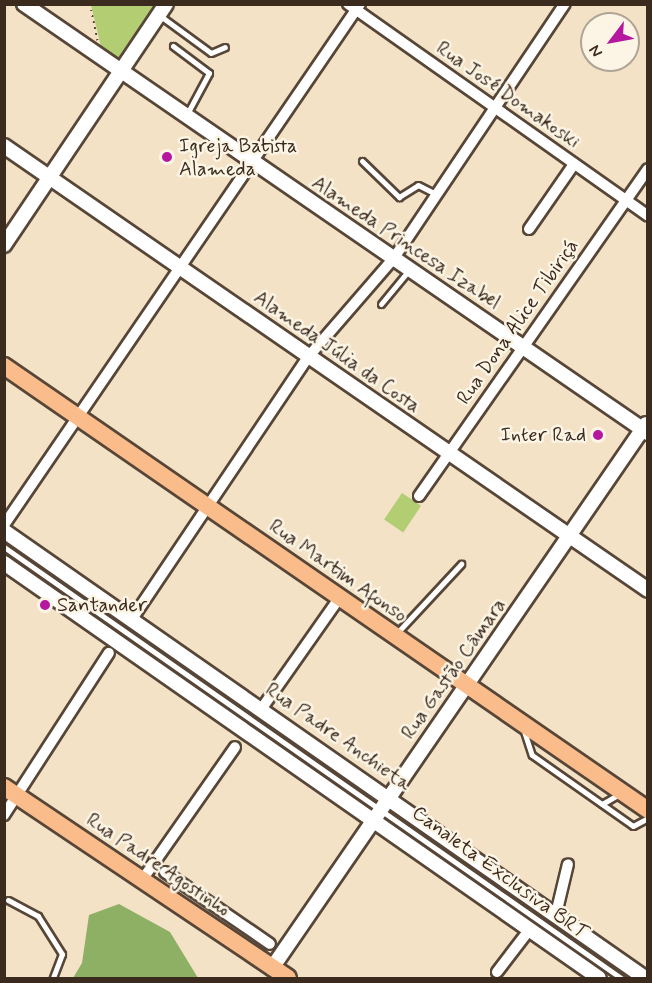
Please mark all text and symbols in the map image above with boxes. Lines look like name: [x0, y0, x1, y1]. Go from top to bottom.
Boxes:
north arrow: [580, 12, 640, 72]
street label: Rua José Domakoski: [431, 36, 585, 154]
text: N: [584, 41, 608, 61]
place label: Igreja Batista Alameda: [179, 134, 297, 181]
marker: Igreja Batista Alameda: [160, 150, 174, 164]
street label: Alameda Princesa Izabel: [308, 171, 504, 315]
street label: Rua Dona Alice Tibiriçá: [452, 235, 584, 409]
street label: Alameda Júlia da Costa: [248, 285, 426, 419]
place label: Inter Rad: [502, 423, 586, 447]
marker: Inter Rad: [591, 428, 605, 442]
street label: Rua Martim Afonso: [265, 515, 411, 627]
place label: Santander: [57, 593, 147, 617]
street label: Rua Gastão Câmara: [397, 595, 511, 743]
marker: Santander: [38, 598, 52, 612]
street label: Rua Padre Anchieta: [261, 678, 415, 796]
street label: Canaleta Exclusiva BRT: [410, 803, 590, 943]
street label: Rua Padre Agostinho: [82, 808, 234, 922]

